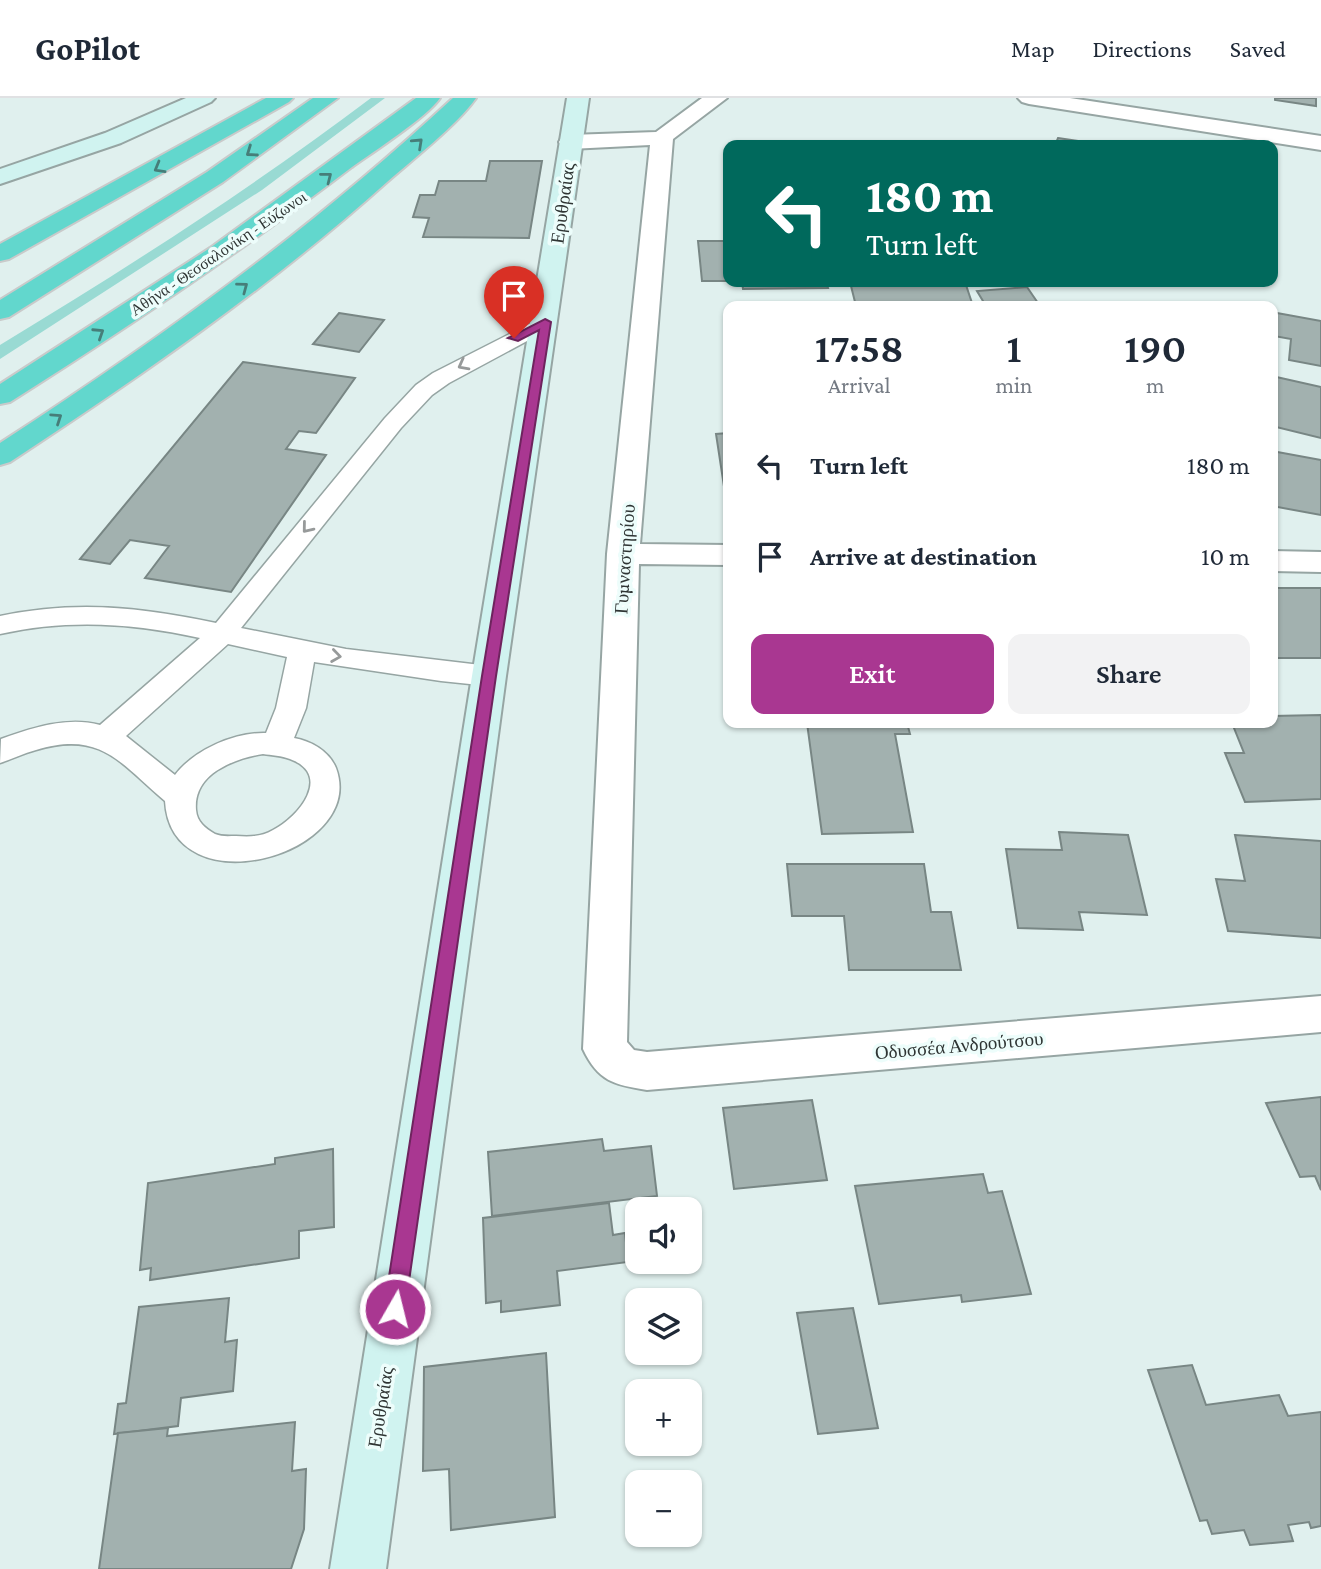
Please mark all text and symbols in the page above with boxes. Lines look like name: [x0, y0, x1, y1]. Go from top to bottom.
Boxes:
text: GoPilot: [35, 30, 140, 67]
text: Map: [1011, 35, 1055, 62]
text: Directions: [1093, 35, 1192, 62]
text: Saved: [1230, 35, 1286, 62]
one-way arrow: [410, 138, 423, 151]
one-way arrow: [246, 144, 259, 156]
one-way arrow: [153, 160, 166, 173]
street label: Ερυθραίας: [546, 161, 579, 245]
icon: left: [751, 168, 842, 259]
text: 180 m: [866, 168, 994, 223]
one-way arrow: [319, 172, 332, 185]
street label: Αθήνα - Θεσσαλονίκη - Εύζωνοι: [127, 188, 311, 320]
text: Turn left: [866, 226, 977, 262]
pin: [484, 266, 544, 338]
icon: arrive: [495, 277, 533, 315]
one-way arrow: [235, 282, 247, 295]
text: 17:58: [815, 324, 904, 371]
text: 1: [1007, 324, 1022, 371]
text: 190: [1124, 324, 1186, 371]
one-way arrow: [91, 329, 104, 342]
one-way arrow: [458, 357, 471, 370]
text: Arrival: [828, 372, 891, 398]
text: min: [996, 372, 1032, 398]
text: m: [1146, 372, 1164, 398]
one-way arrow: [49, 413, 62, 426]
icon: left: [751, 447, 789, 485]
text: Turn left: [810, 451, 908, 480]
text: 180 m: [1187, 451, 1250, 480]
street label: Γυμναστηρίου: [610, 503, 639, 615]
one-way arrow: [303, 521, 316, 533]
icon: arrive: [751, 538, 789, 576]
text: Arrive at destination: [810, 542, 1037, 571]
text: 10 m: [1201, 542, 1250, 571]
button: Exit: [751, 634, 994, 714]
button: Share: [1008, 634, 1250, 714]
one-way arrow: [331, 648, 342, 663]
street label: Οδυσσέα Ανδρούτσου: [874, 1028, 1044, 1063]
map controls: [625, 1197, 702, 1547]
button: sound: [625, 1197, 702, 1274]
position arrow: [358, 1272, 432, 1346]
button: layers: [625, 1288, 702, 1365]
street label: Ερυθραίας: [364, 1365, 397, 1449]
button: +: [625, 1379, 702, 1456]
button: −: [625, 1470, 702, 1547]

